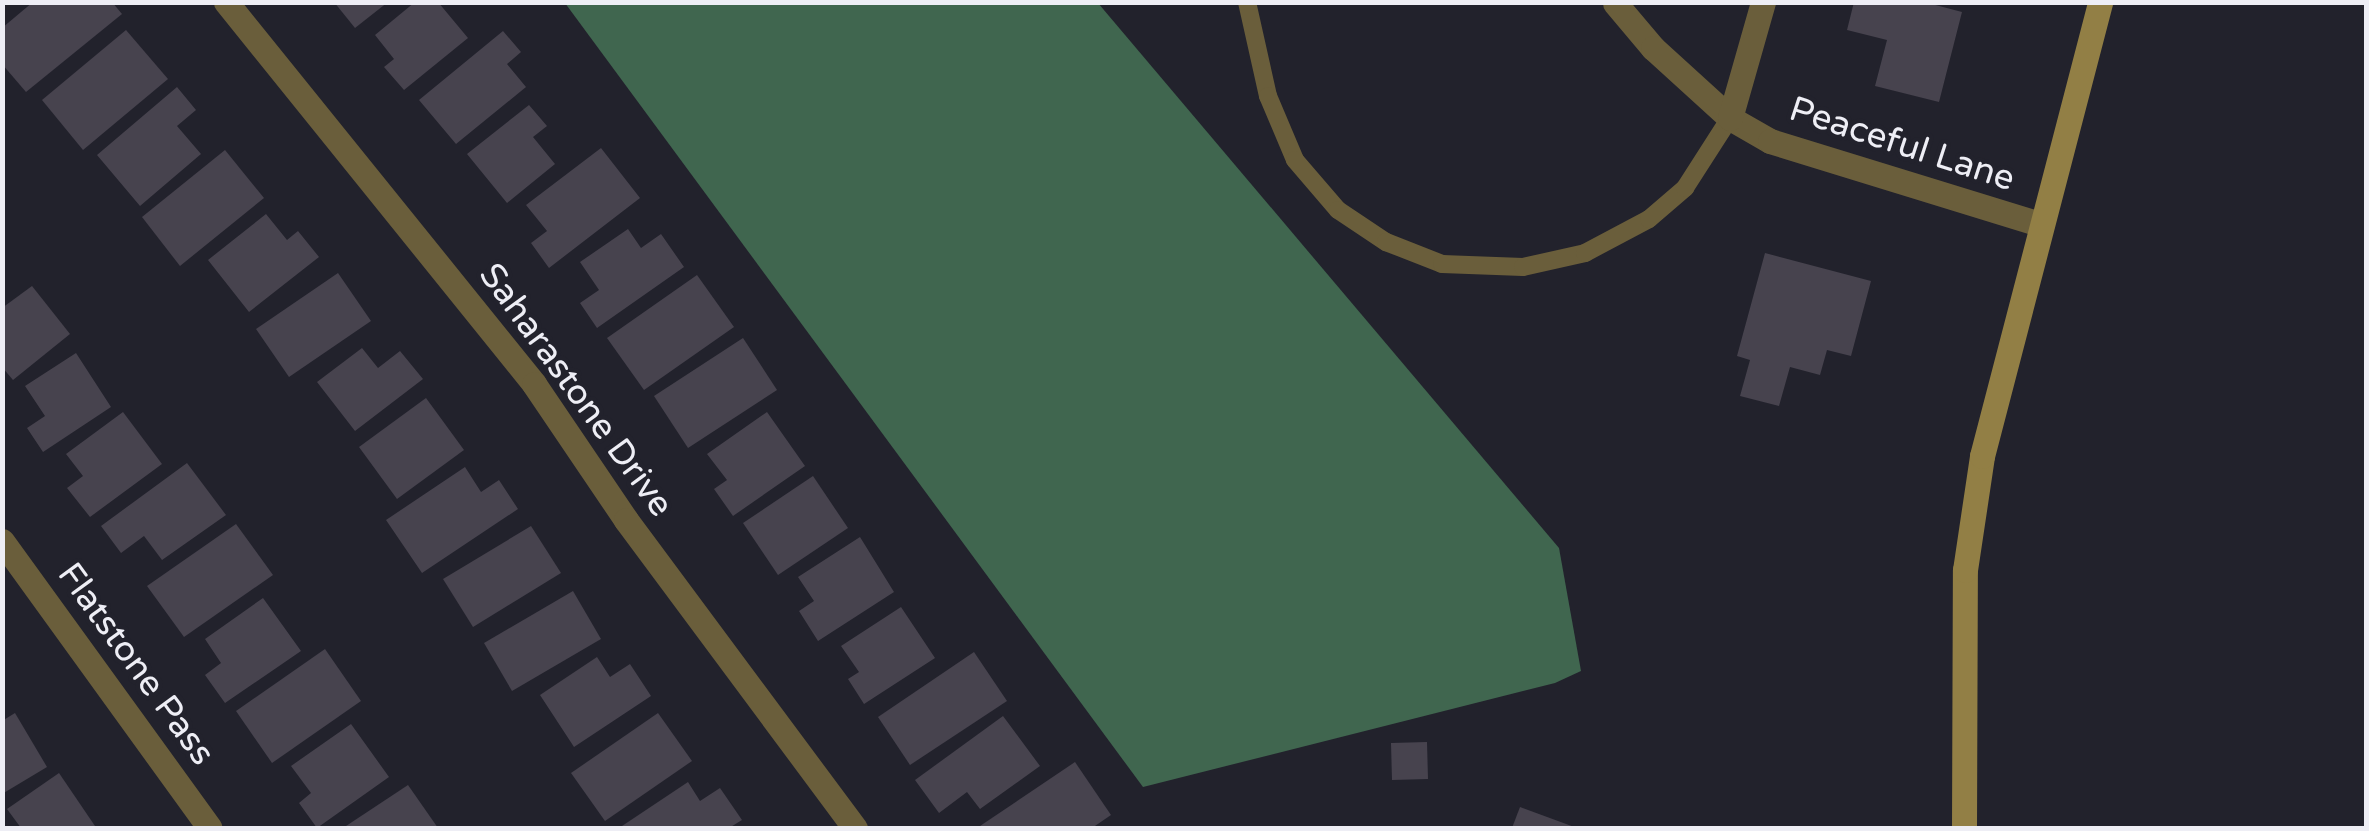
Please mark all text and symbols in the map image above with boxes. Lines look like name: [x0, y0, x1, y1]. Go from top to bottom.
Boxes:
street label: Peaceful Lane: [1784, 88, 2020, 200]
street label: Saharastone Drive: [470, 255, 682, 525]
street label: Flatstone Pass: [49, 555, 223, 773]

